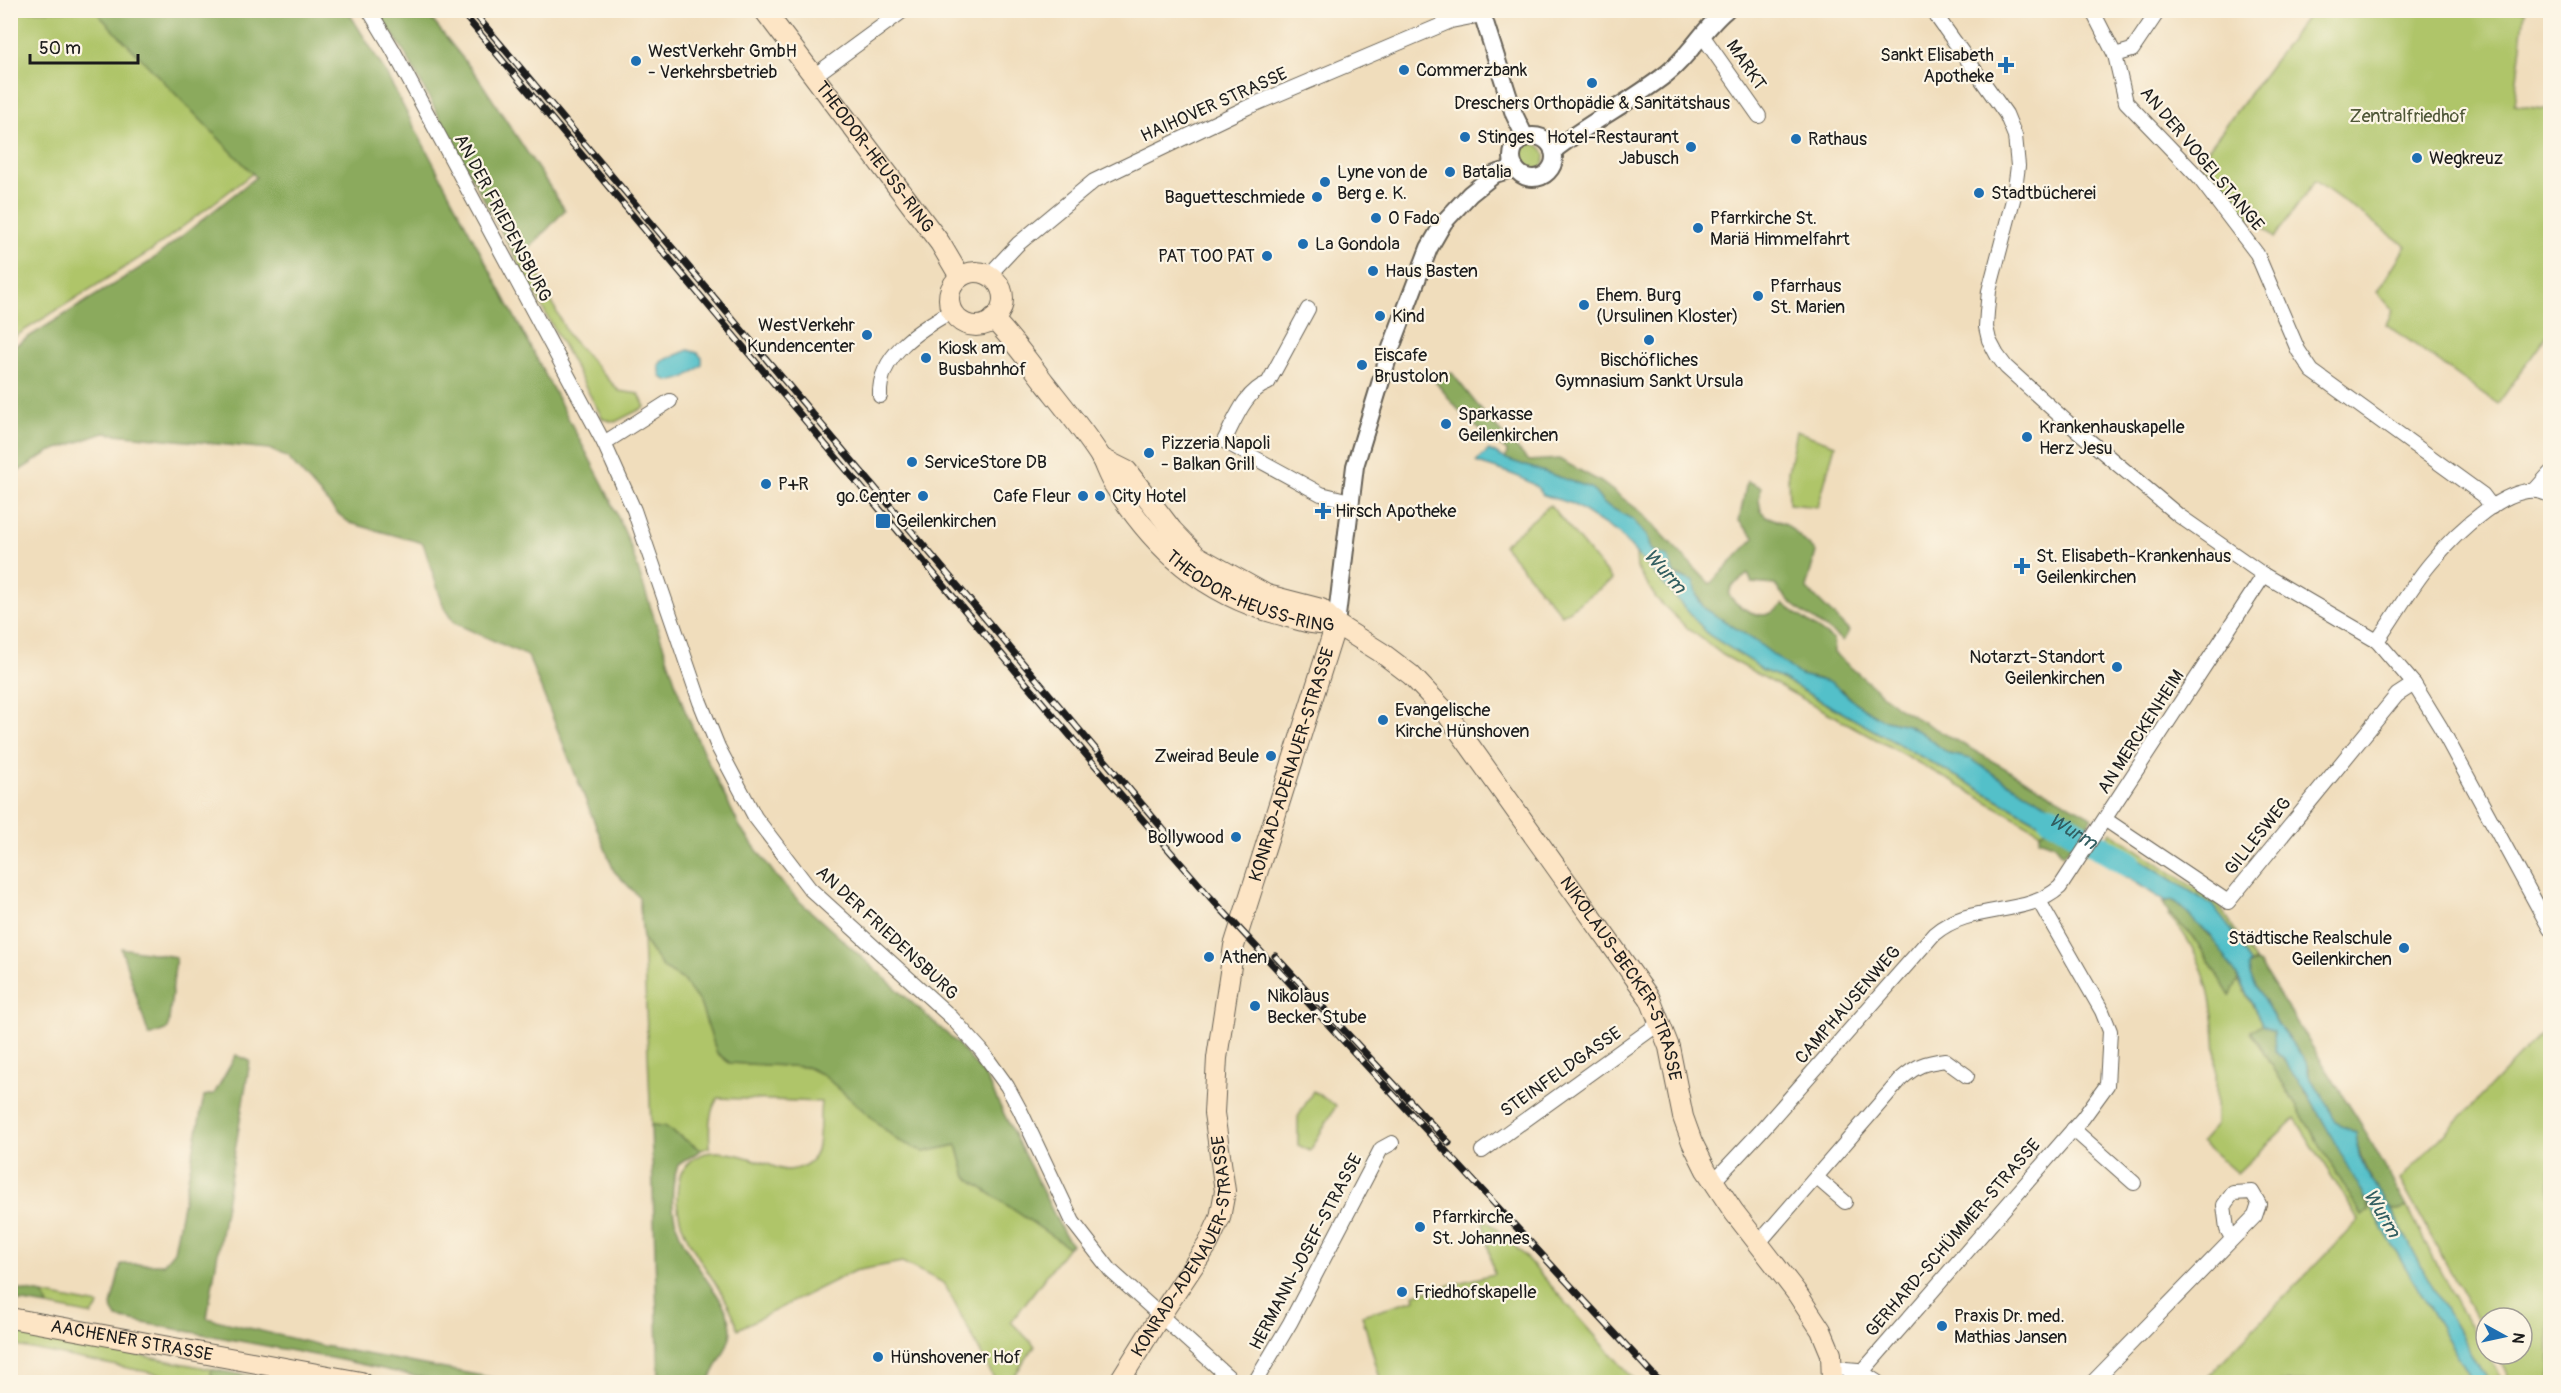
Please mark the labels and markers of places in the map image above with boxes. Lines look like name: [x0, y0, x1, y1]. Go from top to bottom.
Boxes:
place label: WestVerkehr GmbH - Verkehrsbetrieb: [648, 40, 797, 84]
place label: Sankt Elisabeth Apotheke: [1880, 44, 1994, 88]
marker: WestVerkehr GmbH - Verkehrsbetrieb: [629, 54, 643, 68]
marker: Sankt Elisabeth Apotheke: [1999, 58, 2013, 72]
place label: Commerzbank: [1416, 59, 1528, 82]
marker: Commerzbank: [1397, 63, 1411, 77]
marker: Dreschers Orthopädie & Sanitätshaus: [1585, 76, 1599, 90]
place label: Dreschers Orthopädie & Sanitätshaus: [1454, 92, 1730, 115]
place label: Stinges: [1477, 126, 1534, 149]
place label: Hotel-Restaurant Jabusch: [1547, 126, 1680, 170]
place label: Rathaus: [1808, 128, 1867, 151]
marker: Stinges: [1458, 130, 1472, 144]
marker: Rathaus: [1789, 132, 1803, 146]
marker: Hotel-Restaurant Jabusch: [1684, 140, 1698, 154]
place label: Wegkreuz: [2429, 147, 2503, 170]
marker: Wegkreuz: [2410, 151, 2424, 165]
place label: Lyne von de Berg e. K.: [1337, 161, 1427, 205]
place label: Batalia: [1462, 161, 1512, 184]
marker: Batalia: [1443, 165, 1457, 179]
marker: Lyne von de Berg e. K.: [1318, 175, 1332, 189]
place label: Stadtbücherei: [1991, 182, 2096, 205]
place label: Baguetteschmiede: [1165, 186, 1305, 209]
marker: Stadtbücherei: [1972, 186, 1986, 200]
marker: Baguetteschmiede: [1310, 190, 1324, 204]
place label: O Fado: [1388, 207, 1440, 230]
place label: Pfarrkirche St. Mariä Himmelfahrt: [1710, 207, 1851, 251]
marker: O Fado: [1369, 211, 1383, 225]
marker: Pfarrkirche St. Mariä Himmelfahrt: [1691, 221, 1705, 235]
place label: La Gondola: [1315, 233, 1400, 256]
marker: La Gondola: [1296, 237, 1310, 251]
place label: PAT TOO PAT: [1158, 245, 1255, 268]
marker: PAT TOO PAT: [1260, 249, 1274, 263]
place label: Haus Basten: [1385, 260, 1478, 283]
marker: Haus Basten: [1366, 264, 1380, 278]
place label: Pfarrhaus St. Marien: [1770, 275, 1845, 319]
place label: Ehem. Burg (Ursulinen Kloster): [1596, 284, 1739, 328]
marker: Pfarrhaus St. Marien: [1751, 289, 1765, 303]
marker: Ehem. Burg (Ursulinen Kloster): [1577, 298, 1591, 312]
place label: Kind: [1392, 305, 1425, 328]
marker: Kind: [1373, 309, 1387, 323]
place label: WestVerkehr Kundencenter: [747, 314, 856, 358]
marker: WestVerkehr Kundencenter: [860, 328, 874, 342]
marker: Bischöfliches Gymnasium Sankt Ursula: [1642, 333, 1656, 347]
place label: Kiosk am Busbahnhof: [938, 337, 1027, 381]
place label: Eiscafe Brustolon: [1374, 344, 1449, 388]
place label: Bischöfliches Gymnasium Sankt Ursula: [1555, 349, 1743, 393]
marker: Kiosk am Busbahnhof: [919, 351, 933, 365]
marker: Eiscafe Brustolon: [1355, 358, 1369, 372]
place label: Sparkasse Geilenkirchen: [1458, 403, 1558, 447]
place label: Krankenhauskapelle Herz Jesu: [2039, 416, 2185, 460]
marker: Sparkasse Geilenkirchen: [1439, 417, 1453, 431]
marker: Krankenhauskapelle Herz Jesu: [2020, 430, 2034, 444]
place label: Pizzeria Napoli - Balkan Grill: [1161, 432, 1270, 476]
marker: Pizzeria Napoli - Balkan Grill: [1142, 446, 1156, 460]
place label: ServiceStore DB: [924, 451, 1047, 474]
marker: ServiceStore DB: [905, 455, 919, 469]
place label: P+R: [778, 473, 809, 496]
marker: P+R: [759, 477, 773, 491]
place label: go.Center: [836, 485, 912, 508]
place label: Cafe Fleur: [993, 485, 1072, 508]
place label: City Hotel: [1112, 485, 1187, 508]
marker: go.Center: [916, 489, 930, 503]
marker: Cafe Fleur: [1076, 489, 1090, 503]
marker: City Hotel: [1093, 489, 1107, 503]
place label: Hirsch Apotheke: [1335, 500, 1456, 523]
marker: Hirsch Apotheke: [1316, 504, 1330, 518]
place label: Geilenkirchen: [896, 510, 996, 533]
marker: Geilenkirchen: [874, 512, 892, 530]
place label: St. Elisabeth-Krankenhaus Geilenkirchen: [2036, 545, 2231, 589]
marker: St. Elisabeth-Krankenhaus Geilenkirchen: [2013, 557, 2031, 575]
place label: Notarzt-Standort Geilenkirchen: [1969, 646, 2106, 690]
marker: Notarzt-Standort Geilenkirchen: [2110, 660, 2124, 674]
place label: Evangelische Kirche Hünshoven: [1395, 699, 1529, 743]
marker: Evangelische Kirche Hünshoven: [1376, 713, 1390, 727]
place label: Zweirad Beule: [1154, 745, 1259, 768]
marker: Zweirad Beule: [1264, 749, 1278, 763]
place label: Bollywood: [1148, 826, 1224, 849]
marker: Bollywood: [1229, 830, 1243, 844]
place label: Städtische Realschule Geilenkirchen: [2228, 927, 2392, 971]
marker: Städtische Realschule Geilenkirchen: [2397, 941, 2411, 955]
place label: Athen: [1221, 946, 1267, 969]
marker: Athen: [1202, 950, 1216, 964]
place label: Nikolaus Becker Stube: [1267, 985, 1367, 1029]
marker: Nikolaus Becker Stube: [1248, 999, 1262, 1013]
place label: Pfarrkirche St. Johannes: [1432, 1206, 1529, 1250]
marker: Pfarrkirche St. Johannes: [1413, 1220, 1427, 1234]
place label: Friedhofskapelle: [1414, 1281, 1536, 1304]
marker: Friedhofskapelle: [1395, 1285, 1409, 1299]
place label: Praxis Dr. med. Mathias Jansen: [1954, 1305, 2067, 1349]
marker: Praxis Dr. med. Mathias Jansen: [1935, 1319, 1949, 1333]
place label: Hünshovener Hof: [890, 1346, 1022, 1369]
marker: Hünshovener Hof: [871, 1350, 885, 1364]

